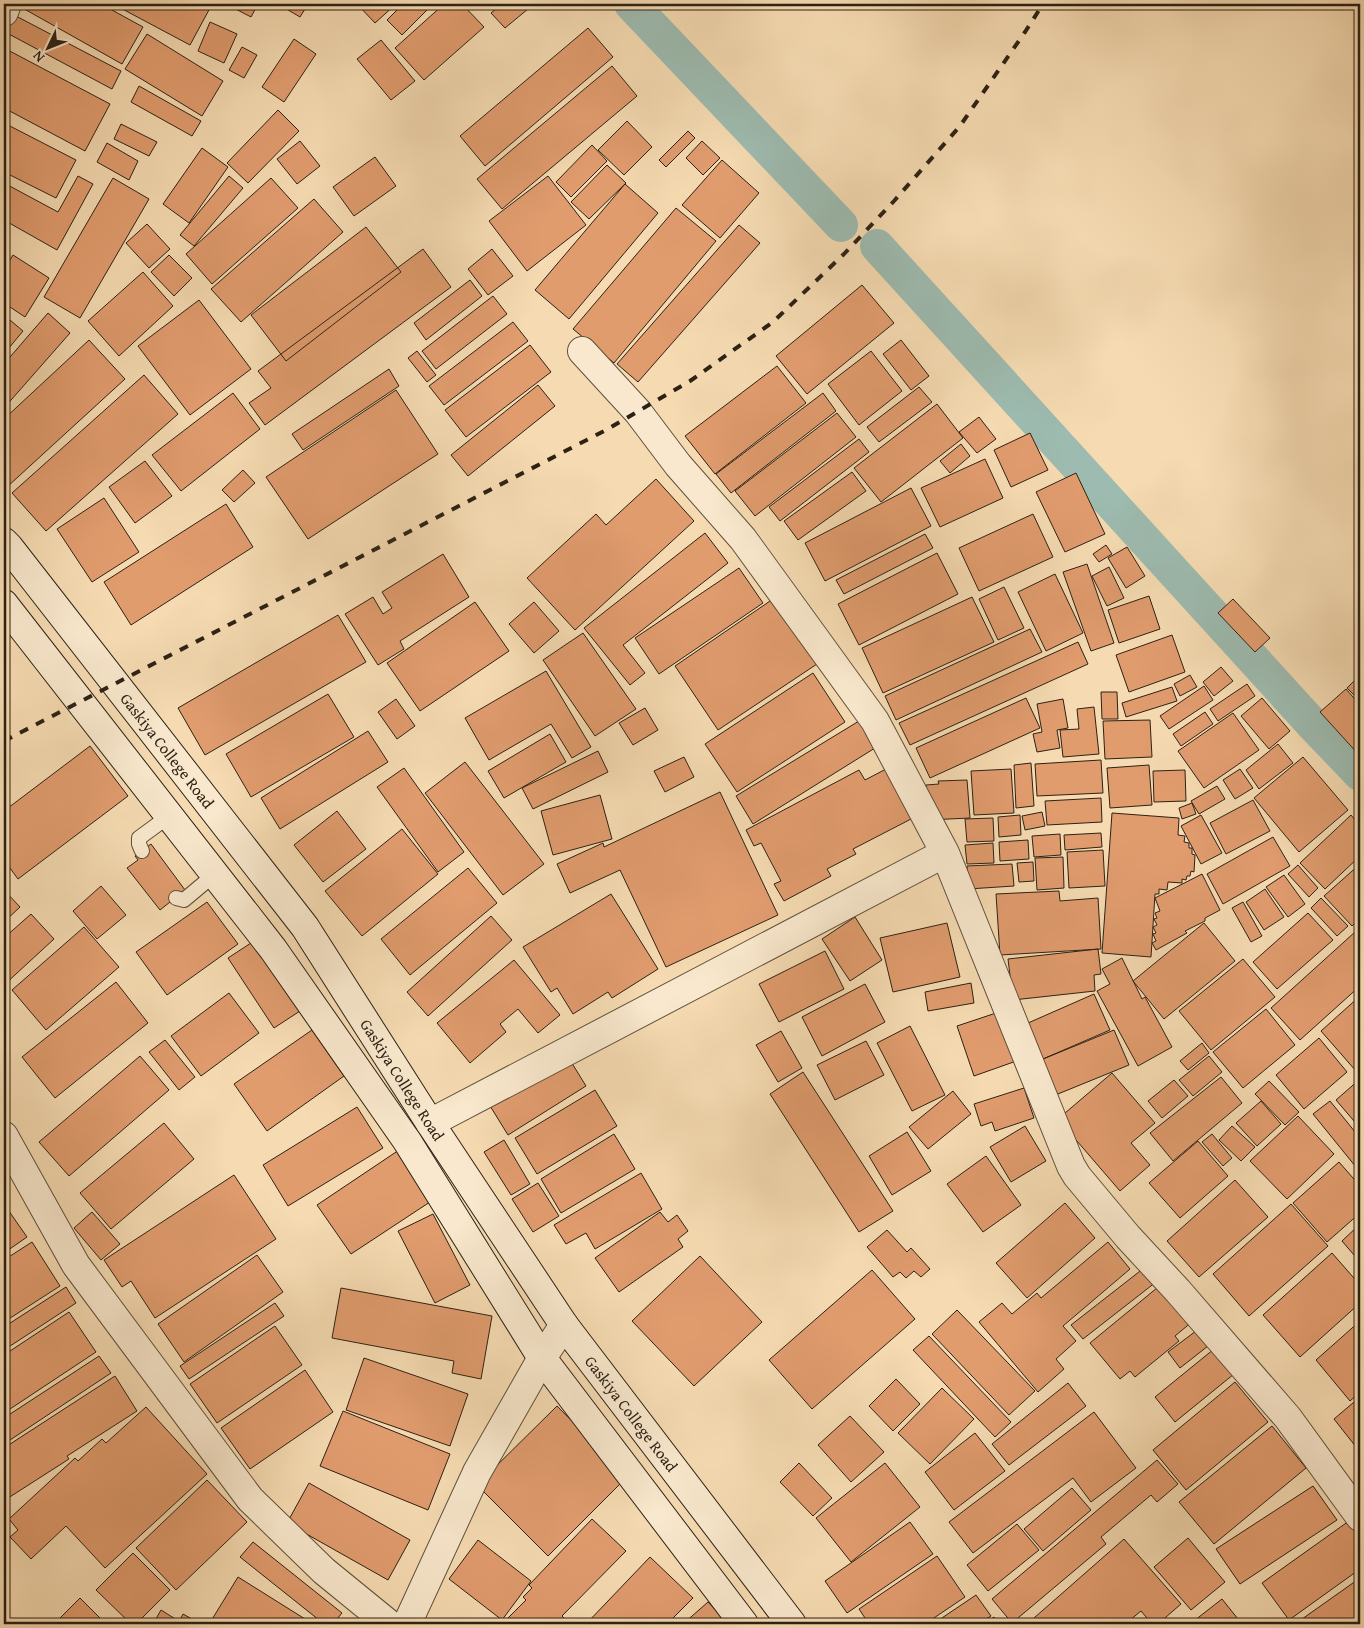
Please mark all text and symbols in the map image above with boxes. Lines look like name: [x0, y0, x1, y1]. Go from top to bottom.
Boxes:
north arrow: [22, 22, 72, 72]
text: N: [28, 46, 49, 67]
street label: Gaskiya College Road: [115, 688, 220, 814]
street label: Gaskiya College Road: [355, 1014, 451, 1146]
street label: Gaskiya College Road: [579, 1350, 684, 1477]

